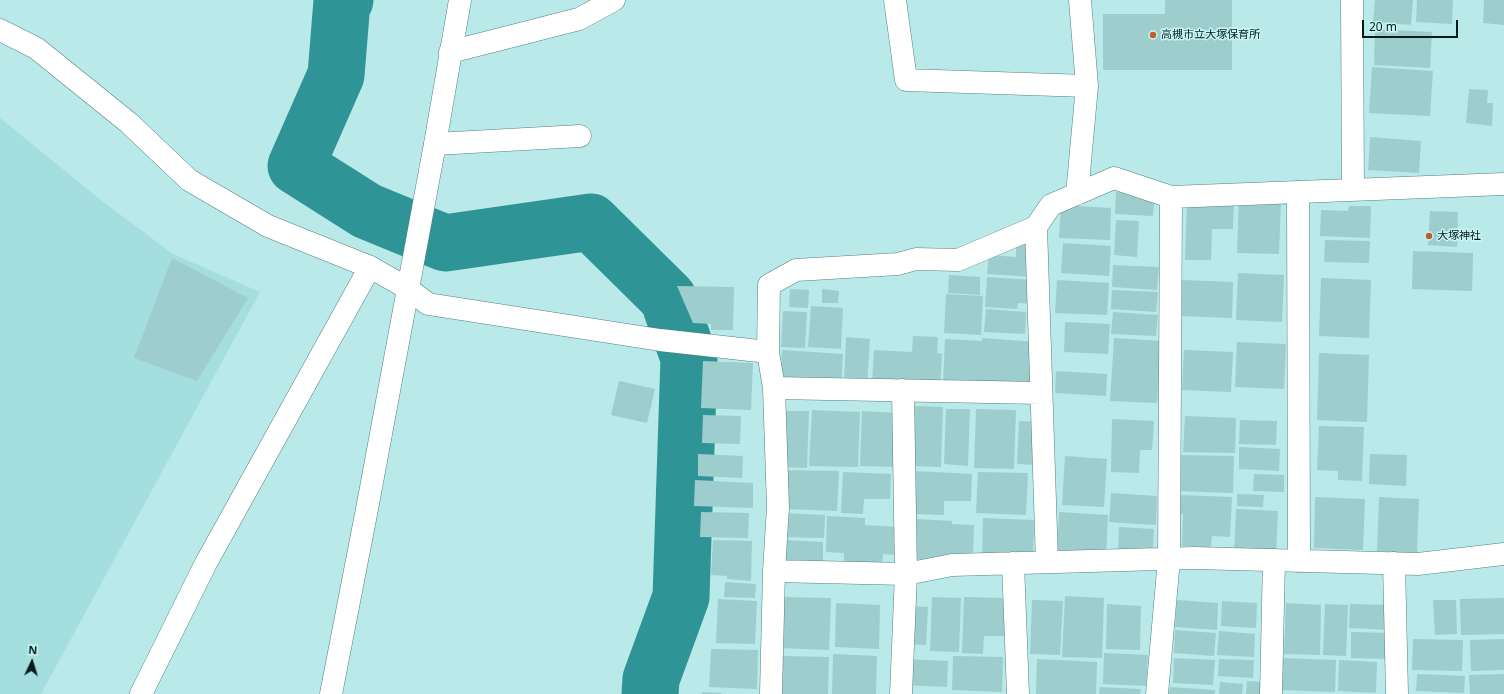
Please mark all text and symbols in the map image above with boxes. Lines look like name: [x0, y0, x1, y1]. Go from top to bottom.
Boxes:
scale bar: [1364, 12, 1460, 38]
text: 20 m: [1369, 18, 1397, 35]
place label: 高槻市立大塚保育所: [1161, 28, 1260, 42]
marker: 高槻市立大塚保育所: [1148, 30, 1158, 40]
place label: 大塚神社: [1437, 229, 1481, 243]
marker: 大塚神社: [1424, 231, 1434, 241]
north arrow: [12, 642, 52, 682]
text: N: [28, 642, 38, 657]

